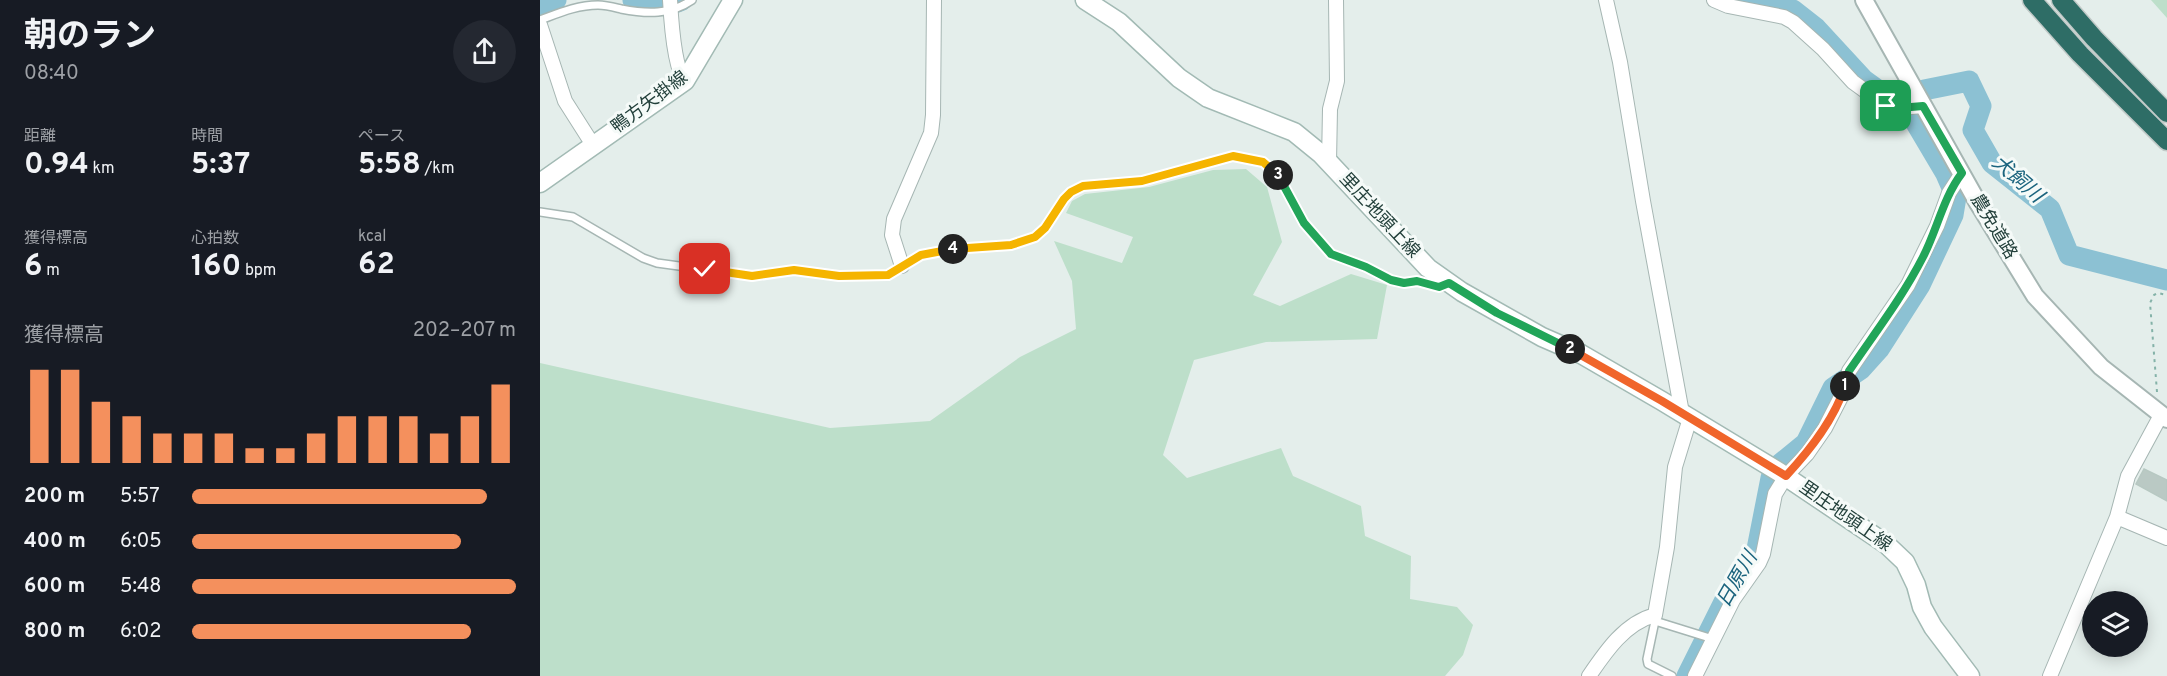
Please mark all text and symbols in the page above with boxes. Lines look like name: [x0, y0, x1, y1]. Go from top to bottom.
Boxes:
text: 朝のラン: [24, 17, 156, 59]
button: share: [453, 20, 516, 83]
text: 08:40: [24, 61, 79, 87]
street label: 鴨方矢掛線: [607, 67, 693, 139]
pin: [1860, 80, 1911, 131]
icon: arrive: [1869, 89, 1902, 122]
text: 距離: [24, 127, 56, 147]
text: 時間: [191, 127, 223, 147]
text: ペース: [358, 127, 405, 147]
text: 0.94: [24, 147, 89, 184]
text: 5:37: [191, 147, 250, 184]
text: 5:58: [358, 147, 421, 184]
water label: 犬飼川: [1986, 151, 2050, 211]
text: km: [89, 159, 115, 179]
text: /km: [421, 159, 454, 179]
pin: 3: [1263, 160, 1293, 190]
text: 3: [1273, 165, 1283, 185]
street label: 里庄地頭上線: [1334, 169, 1424, 263]
street label: 農免道路: [1965, 190, 2021, 264]
text: kcal: [358, 227, 386, 247]
text: 獲得標高: [24, 229, 88, 249]
text: 心拍数: [191, 229, 239, 249]
pin: 4: [938, 234, 968, 264]
text: 4: [948, 239, 958, 259]
pin: [679, 243, 730, 294]
text: 62: [358, 247, 395, 284]
text: 6: [24, 249, 42, 286]
text: 160: [191, 249, 241, 286]
icon: check: [688, 252, 721, 285]
text: m: [42, 261, 60, 281]
text: bpm: [241, 261, 276, 281]
text: 202–207 m: [413, 318, 516, 344]
text: 獲得標高: [24, 323, 104, 349]
pin: 2: [1555, 334, 1585, 364]
text: 2: [1565, 339, 1575, 359]
pin: 1: [1830, 371, 1860, 401]
text: 1: [1842, 376, 1848, 396]
street label: 里庄地頭上線: [1794, 477, 1896, 557]
text: 200 m: [24, 484, 85, 510]
text: 5:57: [120, 484, 160, 510]
text: 400 m: [24, 529, 86, 555]
text: 6:05: [120, 529, 162, 555]
water label: 日原川: [1712, 546, 1765, 612]
text: 600 m: [24, 574, 85, 600]
text: 5:48: [120, 574, 162, 600]
map controls: [2082, 591, 2148, 657]
button: layers: [2082, 591, 2148, 657]
text: 800 m: [24, 619, 85, 645]
text: 6:02: [120, 619, 162, 645]

